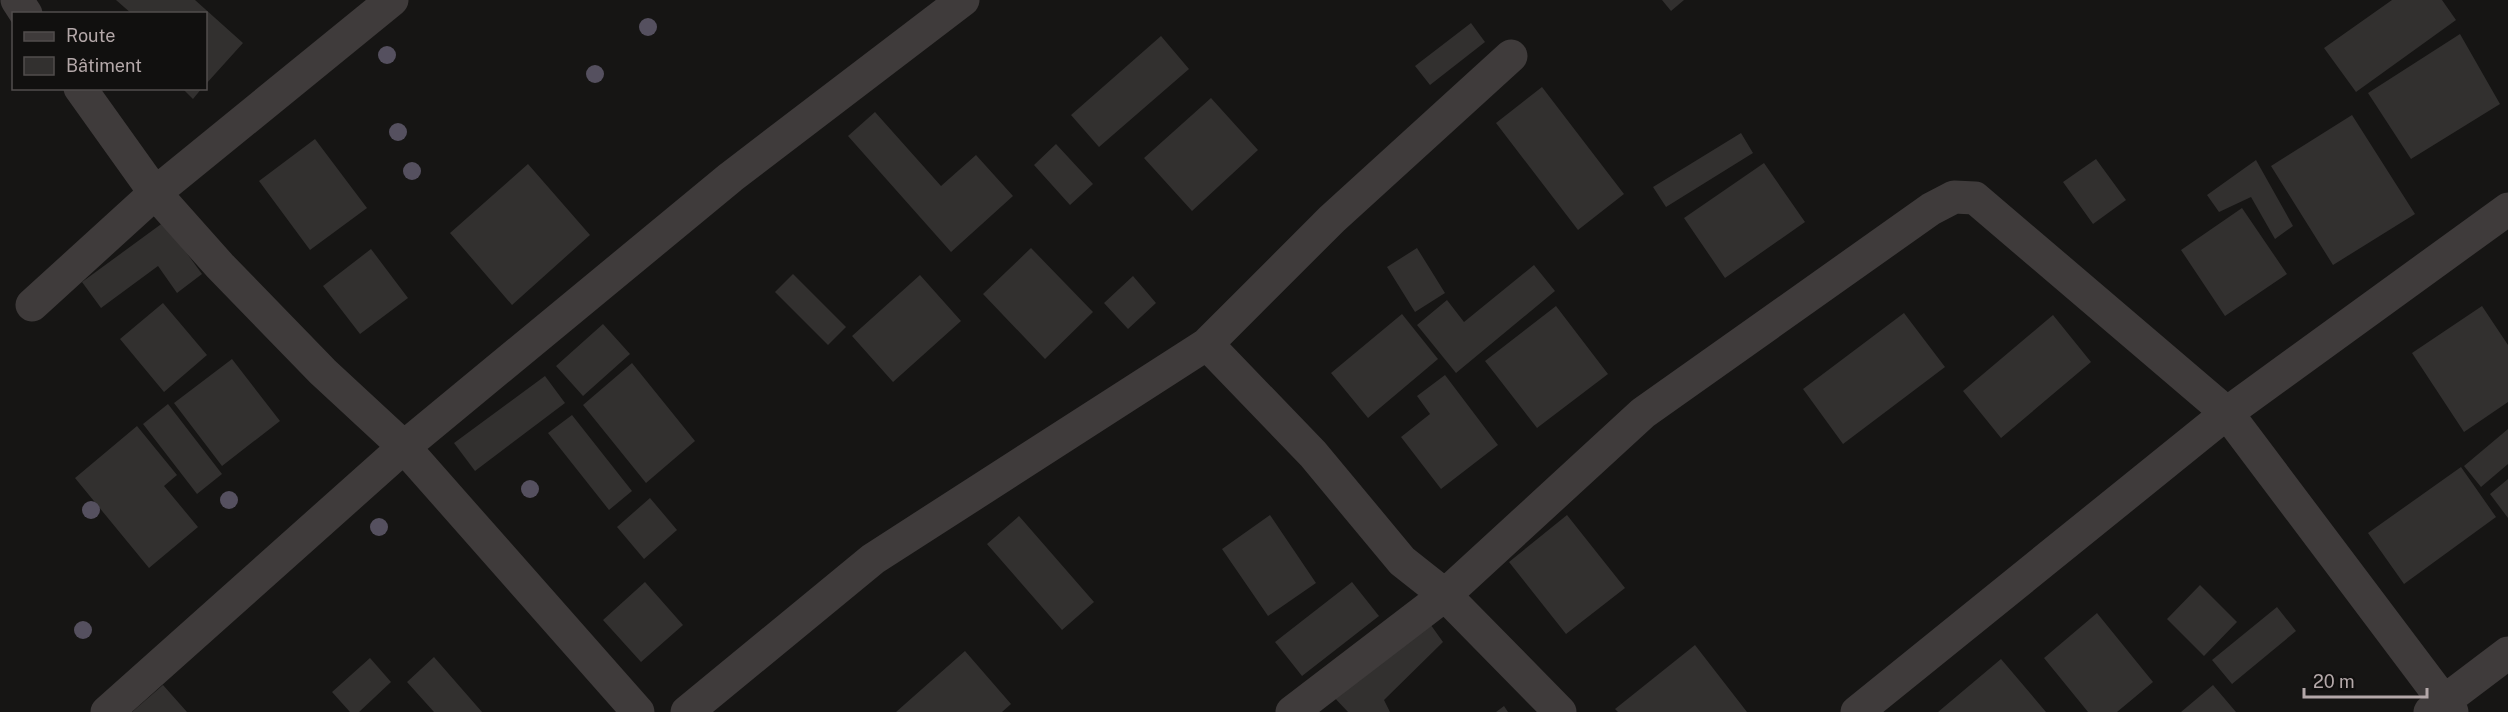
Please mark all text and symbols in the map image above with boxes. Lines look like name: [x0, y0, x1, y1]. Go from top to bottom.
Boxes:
legend: [12, 12, 207, 90]
text: Route: [66, 25, 115, 46]
text: Bâtiment: [66, 55, 142, 76]
scale bar: [2304, 661, 2427, 699]
text: 20 m: [2313, 671, 2355, 692]

